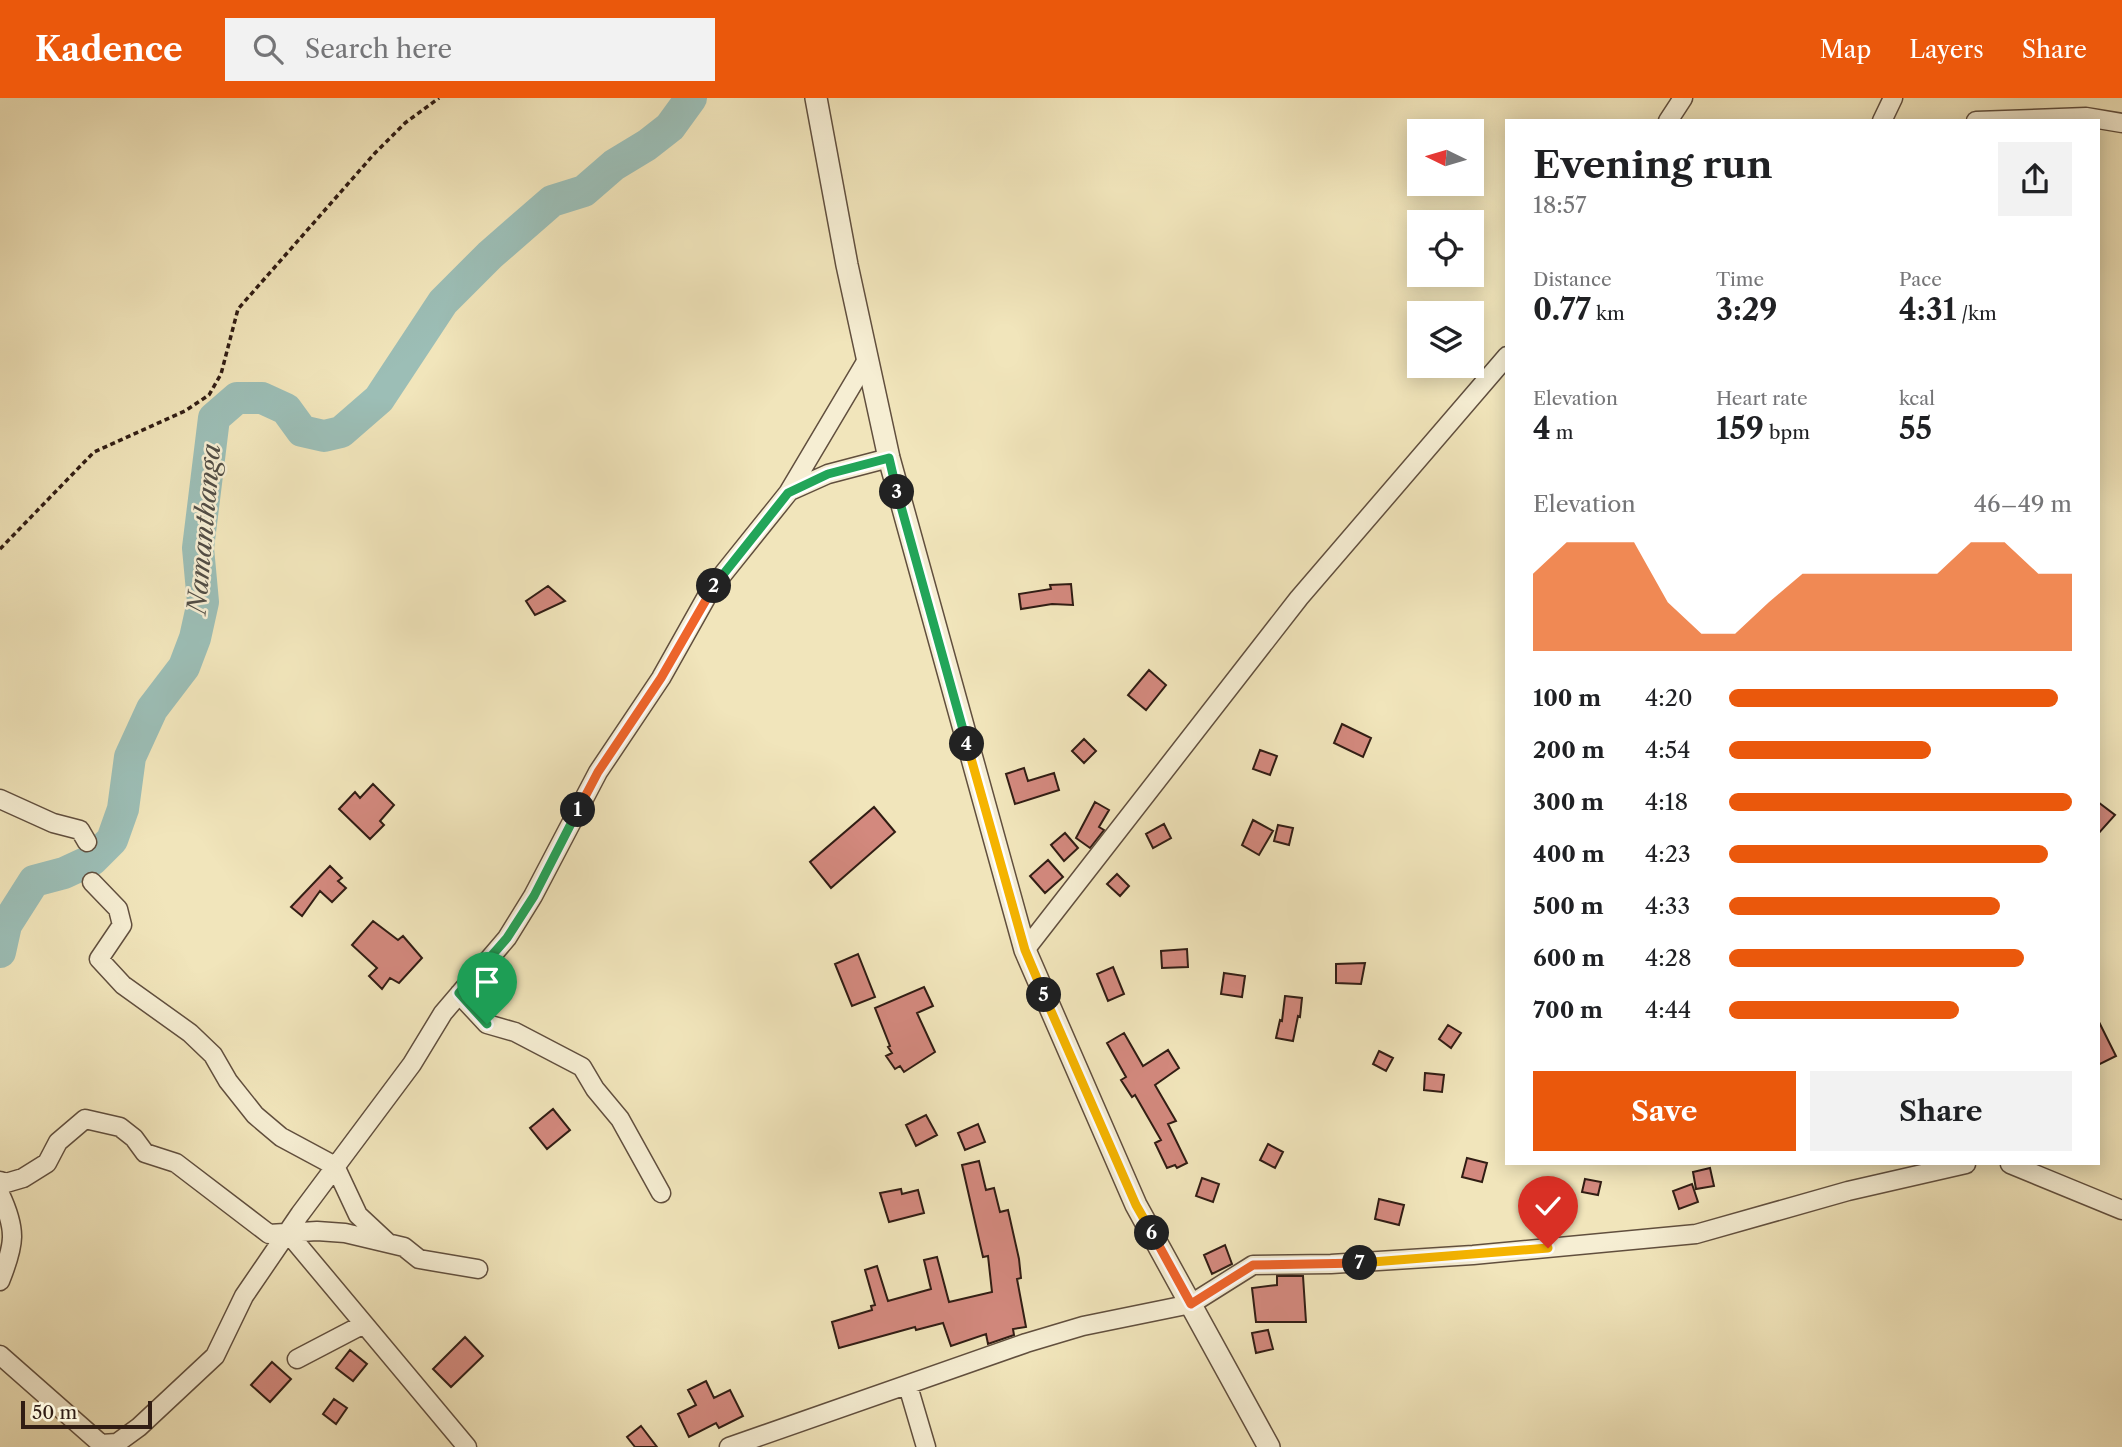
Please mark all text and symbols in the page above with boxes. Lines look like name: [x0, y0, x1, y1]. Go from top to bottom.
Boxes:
search box: [225, 18, 715, 81]
text: Kadence: [35, 29, 183, 70]
icon: search: [249, 30, 287, 68]
text: Search here: [305, 33, 452, 65]
text: Map: [1820, 35, 1871, 64]
text: Layers: [1909, 35, 1984, 64]
text: Share: [2022, 35, 2087, 64]
north arrow: [1407, 119, 1484, 196]
map controls: [1407, 119, 1484, 378]
text: Evening run: [1533, 141, 1773, 188]
button: share: [1998, 142, 2072, 216]
text: 18:57: [1533, 191, 1587, 219]
button: locate: [1407, 210, 1484, 287]
text: Distance: [1533, 268, 1612, 291]
text: Time: [1716, 268, 1764, 291]
text: Pace: [1899, 268, 1942, 291]
text: 0.77: [1533, 291, 1591, 328]
text: 3:29: [1716, 291, 1777, 328]
text: 4:31: [1899, 291, 1956, 328]
button: layers: [1407, 301, 1484, 378]
text: km: [1591, 302, 1625, 325]
text: /km: [1956, 302, 1997, 325]
text: Elevation: [1533, 387, 1618, 410]
text: Heart rate: [1716, 387, 1808, 410]
text: kcal: [1899, 387, 1935, 410]
text: 4: [1533, 410, 1551, 447]
text: 159: [1716, 410, 1764, 447]
text: 55: [1899, 410, 1932, 447]
text: m: [1551, 421, 1574, 444]
text: bpm: [1764, 421, 1810, 444]
water label: Namanthanga: [180, 442, 227, 618]
pin: 3: [880, 474, 914, 510]
text: 3: [891, 480, 902, 503]
text: Elevation: [1533, 490, 1636, 518]
text: 46–49 m: [1974, 490, 2072, 518]
pin: 2: [696, 568, 732, 603]
text: 2: [708, 574, 719, 597]
text: 100 m: [1533, 684, 1601, 712]
text: 4:20: [1645, 684, 1693, 712]
pin: 4: [950, 726, 984, 762]
text: 4: [961, 732, 972, 755]
text: 200 m: [1533, 736, 1605, 764]
text: 4:54: [1645, 736, 1691, 764]
text: 300 m: [1533, 788, 1604, 816]
text: 4:18: [1645, 788, 1688, 816]
pin: 1: [560, 792, 596, 828]
text: 1: [573, 798, 582, 821]
text: 400 m: [1533, 840, 1605, 868]
text: 4:23: [1645, 840, 1691, 868]
text: 500 m: [1533, 892, 1604, 920]
text: 4:33: [1645, 892, 1690, 920]
text: 600 m: [1533, 944, 1605, 972]
text: 4:28: [1645, 944, 1692, 972]
pin: [457, 952, 517, 1024]
icon: arrive: [468, 963, 506, 1001]
pin: 5: [1026, 978, 1062, 1012]
text: 5: [1038, 983, 1049, 1006]
text: 700 m: [1533, 996, 1603, 1024]
text: 4:44: [1645, 996, 1691, 1024]
button: Save: [1533, 1071, 1796, 1151]
button: Share: [1810, 1071, 2072, 1151]
pin: [1518, 1176, 1578, 1248]
icon: check: [1529, 1187, 1567, 1225]
pin: 6: [1134, 1216, 1170, 1250]
text: 6: [1146, 1221, 1157, 1244]
pin: 7: [1342, 1246, 1378, 1280]
text: 7: [1355, 1251, 1364, 1274]
scale bar: [21, 1398, 152, 1430]
text: 50 m: [32, 1401, 77, 1424]

